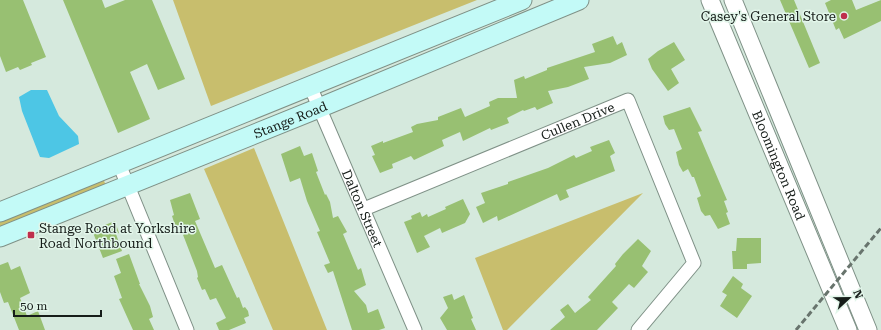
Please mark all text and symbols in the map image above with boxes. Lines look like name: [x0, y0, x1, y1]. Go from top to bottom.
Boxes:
place label: Casey's General Store: [701, 9, 836, 24]
marker: Casey's General Store: [839, 11, 849, 21]
street label: Stange Road: [252, 98, 330, 142]
street label: Cullen Drive: [539, 99, 617, 143]
street label: Bloomington Road: [749, 108, 808, 223]
street label: Dalton Street: [339, 167, 385, 250]
place label: Stange Road at Yorkshire Road Northbound: [39, 221, 195, 251]
marker: Stange Road at Yorkshire Road Northbound: [26, 230, 36, 240]
north arrow: [829, 278, 869, 318]
text: N: [850, 288, 866, 301]
scale bar: [14, 292, 101, 318]
text: 50 m: [20, 299, 47, 313]

